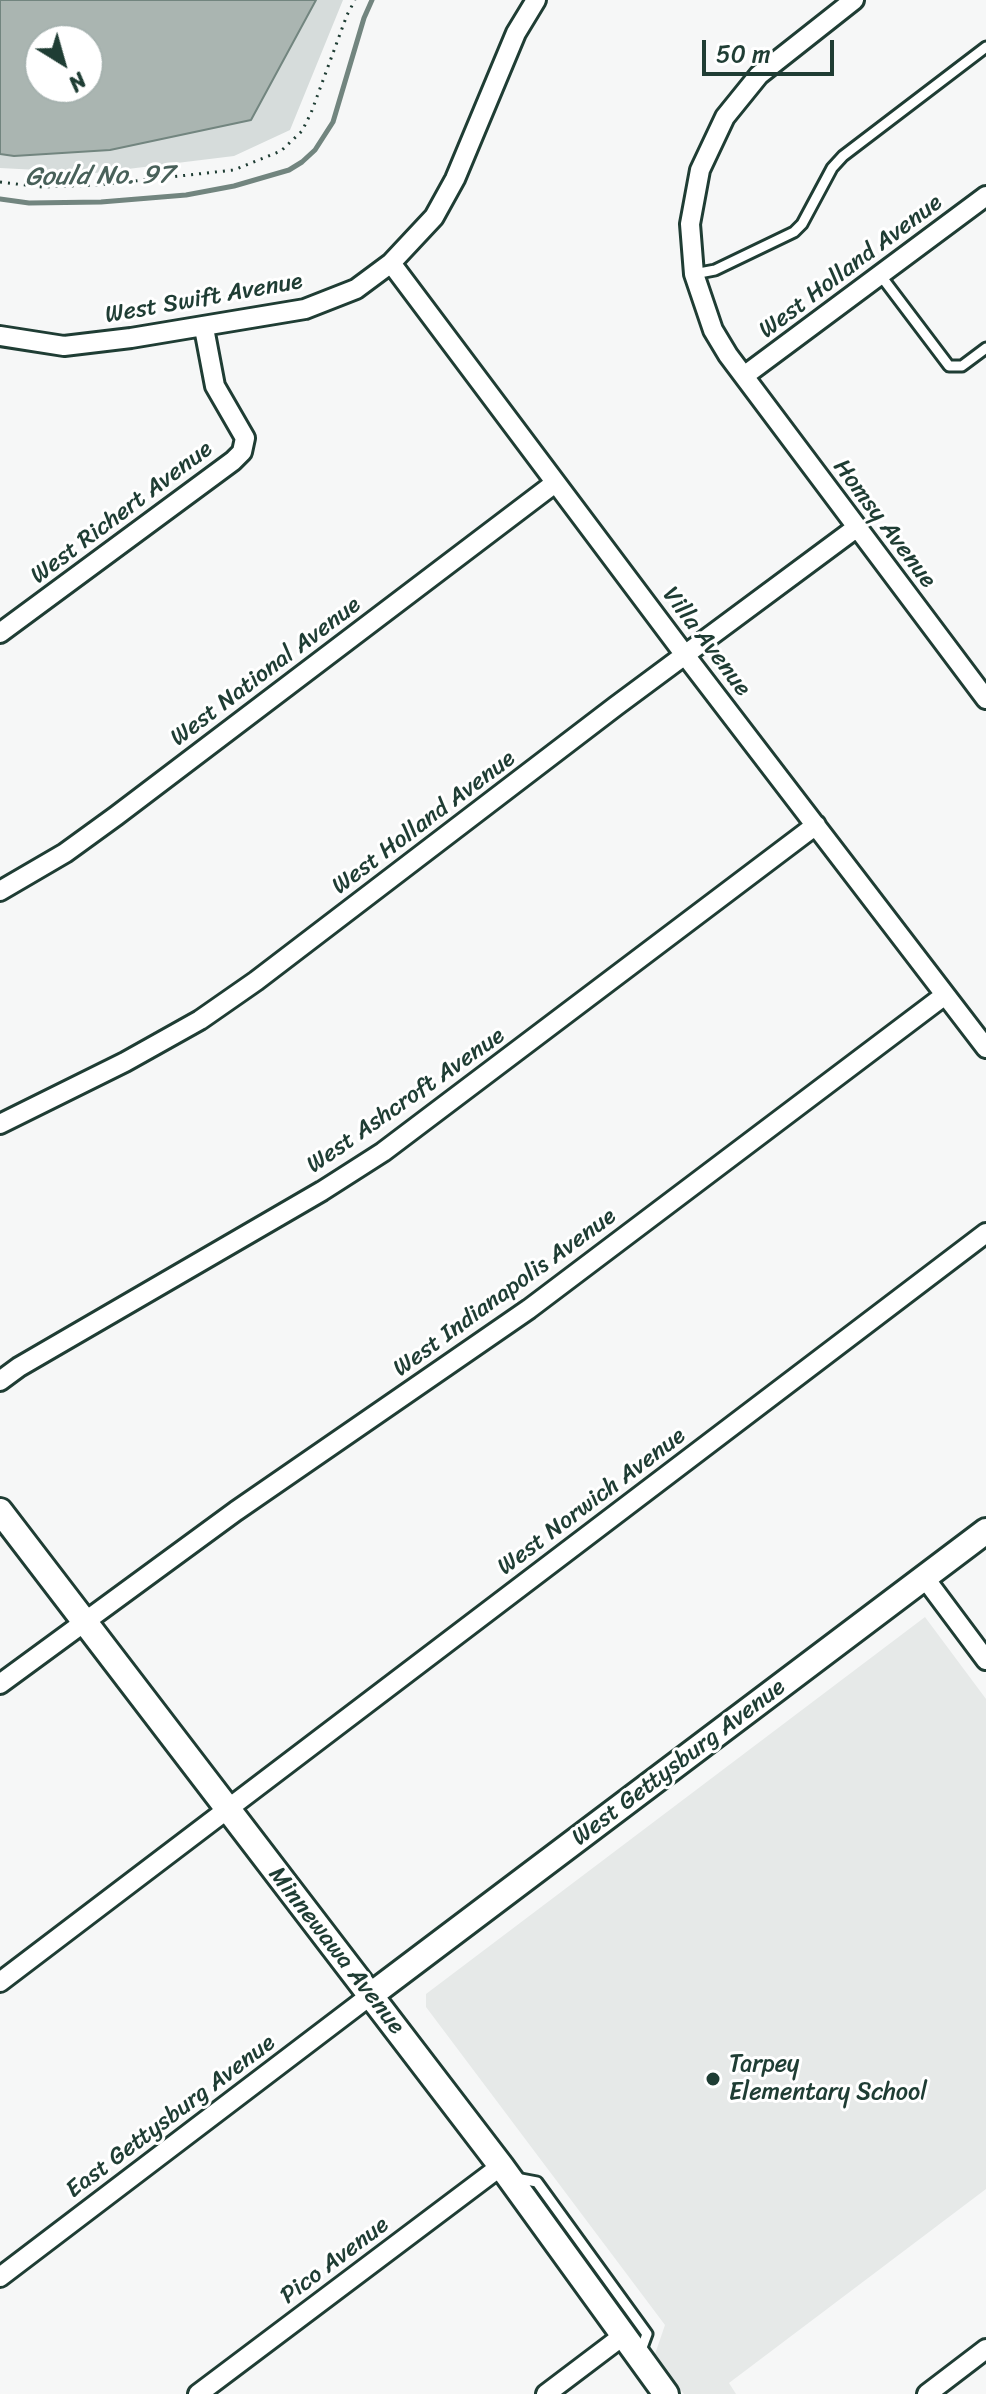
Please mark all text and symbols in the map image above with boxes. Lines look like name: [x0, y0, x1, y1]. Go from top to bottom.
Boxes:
north arrow: [24, 24, 104, 104]
scale bar: [706, 24, 838, 74]
text: 50 m: [716, 33, 771, 75]
text: N: [60, 62, 95, 102]
water label: Gould No. 97: [25, 160, 173, 194]
street label: West Holland Avenue: [754, 189, 948, 345]
street label: West Swift Avenue: [103, 267, 305, 331]
street label: West Richert Avenue: [26, 435, 218, 591]
street label: Homsy Avenue: [826, 454, 942, 594]
street label: Villa Avenue: [656, 582, 756, 702]
street label: West National Avenue: [165, 591, 367, 753]
street label: West Holland Avenue: [327, 745, 521, 901]
street label: West Ashcroft Avenue: [301, 1022, 511, 1180]
street label: West Indianapolis Avenue: [388, 1202, 622, 1384]
street label: West Norwich Avenue: [492, 1422, 692, 1582]
street label: West Gettysburg Avenue: [567, 1673, 791, 1853]
street label: Minnewawa Avenue: [262, 1862, 410, 2040]
street label: East Gettysburg Avenue: [61, 2029, 281, 2205]
place label: Tarpey Elementary School: [729, 2051, 927, 2107]
marker: Tarpey Elementary School: [704, 2070, 722, 2088]
street label: Pico Avenue: [275, 2211, 395, 2311]

